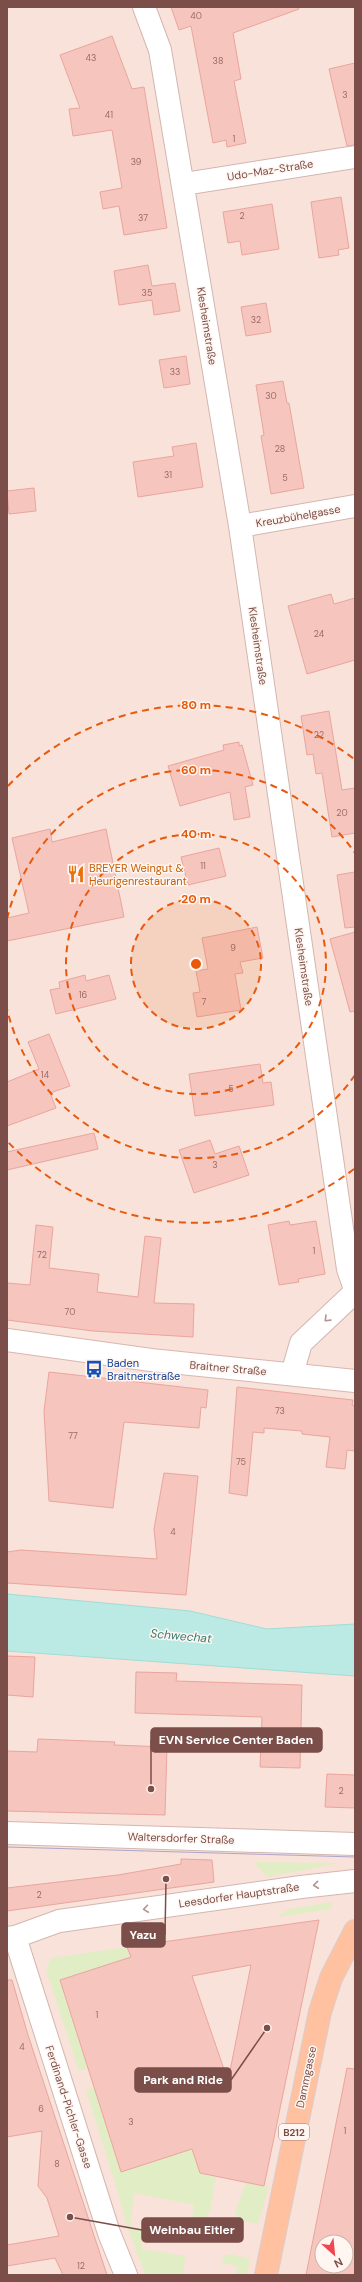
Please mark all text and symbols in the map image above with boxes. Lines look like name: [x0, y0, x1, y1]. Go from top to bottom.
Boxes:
house number: 40: [190, 10, 202, 22]
house number: 43: [86, 52, 96, 64]
house number: 38: [213, 55, 223, 67]
house number: 3: [342, 89, 348, 101]
house number: 41: [105, 109, 113, 121]
house number: 1: [233, 133, 236, 145]
house number: 39: [131, 156, 142, 168]
street label: Udo-Maz-Straße: [226, 156, 314, 184]
house number: 2: [239, 210, 245, 222]
house number: 37: [138, 212, 148, 224]
street label: Klesheimstraße: [194, 286, 220, 366]
house number: 35: [142, 287, 152, 299]
house number: 32: [251, 314, 261, 326]
house number: 33: [170, 366, 180, 378]
house number: 30: [265, 390, 277, 402]
house number: 28: [275, 443, 285, 455]
house number: 31: [164, 469, 172, 481]
house number: 5: [282, 472, 288, 484]
street label: Kreuzbühelgasse: [255, 502, 341, 530]
street label: Klesheimstraße: [246, 606, 270, 686]
house number: 24: [314, 628, 325, 640]
text: 80 m: [181, 697, 211, 713]
house number: 22: [314, 729, 324, 741]
text: 60 m: [181, 762, 211, 778]
house number: 20: [336, 807, 348, 819]
text: 40 m: [181, 826, 211, 842]
house number: 11: [200, 860, 206, 872]
place label: BREYER Weingut & Heurigenrestaurant: [89, 861, 187, 888]
restaurant icon: BREYER Weingut & Heurigenrestaurant: [66, 864, 86, 884]
text: 20 m: [181, 891, 211, 907]
street label: Klesheimstraße: [292, 927, 316, 1007]
house number: 9: [230, 942, 236, 954]
centre of rings: [189, 957, 203, 971]
house number: 16: [79, 989, 88, 1001]
house number: 7: [202, 996, 207, 1008]
house number: 14: [41, 1069, 50, 1081]
house number: 5: [228, 1083, 234, 1095]
house number: 3: [212, 1159, 218, 1171]
house number: 1: [313, 1245, 316, 1257]
house number: 72: [37, 1249, 47, 1261]
house number: 70: [65, 1306, 75, 1318]
one-way arrow: [324, 1314, 332, 1322]
place label: Baden Braitnerstraße: [107, 1356, 180, 1383]
street label: Braitner Straße: [189, 1358, 267, 1378]
bus stop icon: Baden Braitnerstraße: [84, 1359, 104, 1379]
house number: 73: [275, 1405, 285, 1417]
house number: 77: [68, 1430, 78, 1442]
house number: 75: [236, 1456, 246, 1468]
house number: 4: [170, 1526, 176, 1538]
water label: Schwechat: [150, 1625, 213, 1647]
callout: EVN Service Center Baden: [151, 1728, 322, 1752]
text: EVN Service Center Baden: [159, 1732, 313, 1748]
house number: 2: [338, 1785, 344, 1797]
street label: Waltersdorfer Straße: [127, 1829, 235, 1847]
street label: Leesdorfer Hauptstraße: [178, 1880, 300, 1910]
one-way arrow: [313, 1880, 319, 1889]
house number: 2: [36, 1889, 42, 1901]
one-way arrow: [143, 1904, 149, 1913]
callout: Yazu: [122, 1923, 165, 1947]
text: Yazu: [130, 1927, 156, 1943]
house number: 1: [96, 2009, 99, 2021]
house number: 4: [19, 2041, 25, 2053]
street label: Ferdinand-Pichler-Gasse: [42, 2044, 96, 2170]
street label: Dammgasse: [293, 2045, 319, 2109]
callout: Park and Ride: [135, 2068, 231, 2092]
text: Park and Ride: [143, 2072, 223, 2088]
house number: 6: [38, 2103, 44, 2115]
house number: 3: [128, 2116, 134, 2128]
road number: B212: [279, 2124, 309, 2140]
house number: 1: [344, 2125, 347, 2137]
house number: 8: [54, 2158, 60, 2170]
callout: Weinbau Eitler: [142, 2218, 243, 2242]
text: Weinbau Eitler: [149, 2222, 235, 2238]
north arrow: [314, 2234, 354, 2274]
text: N: [332, 2255, 345, 2271]
house number: 12: [77, 2260, 85, 2272]

